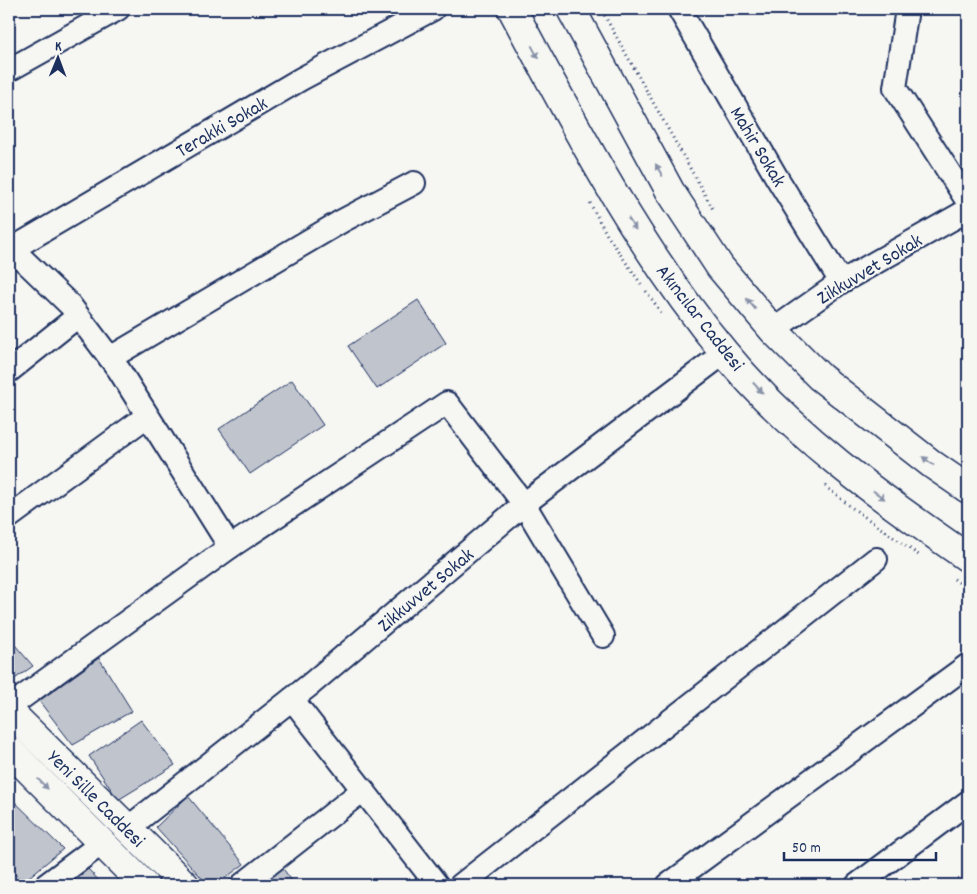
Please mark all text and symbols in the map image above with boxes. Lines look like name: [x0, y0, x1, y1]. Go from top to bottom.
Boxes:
north arrow: [32, 32, 82, 82]
text: K: [55, 37, 62, 57]
one-way arrow: [531, 45, 539, 59]
street label: Terakki Sokak: [171, 91, 274, 166]
street label: Mahir Sokak: [721, 102, 791, 193]
one-way arrow: [654, 163, 663, 177]
one-way arrow: [628, 217, 637, 230]
street label: Zikkuvvet Sokak: [813, 228, 929, 313]
street label: Akıncılar Caddesi: [648, 259, 750, 378]
one-way arrow: [745, 297, 756, 310]
one-way arrow: [752, 382, 764, 394]
one-way arrow: [921, 456, 935, 466]
one-way arrow: [873, 490, 886, 500]
street label: Zikkuvvet Sokak: [373, 543, 481, 640]
street label: Yeni Sille Caddesi: [40, 745, 150, 855]
one-way arrow: [37, 778, 49, 790]
scale bar: [784, 829, 937, 861]
text: 50 m: [792, 838, 821, 860]

